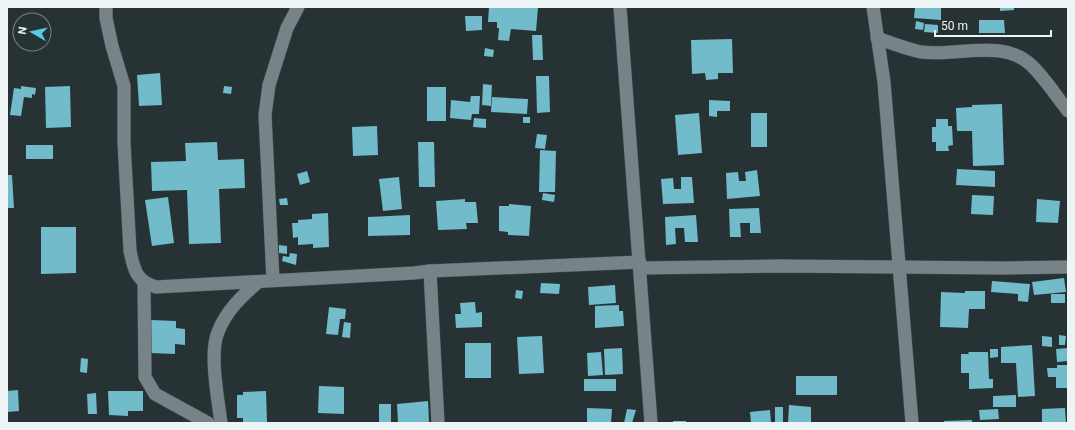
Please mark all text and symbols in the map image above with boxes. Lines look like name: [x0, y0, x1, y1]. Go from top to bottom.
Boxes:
north arrow: [12, 12, 52, 52]
scale bar: [935, 12, 1051, 38]
text: 50 m: [941, 19, 968, 33]
text: N: [16, 25, 30, 35]

